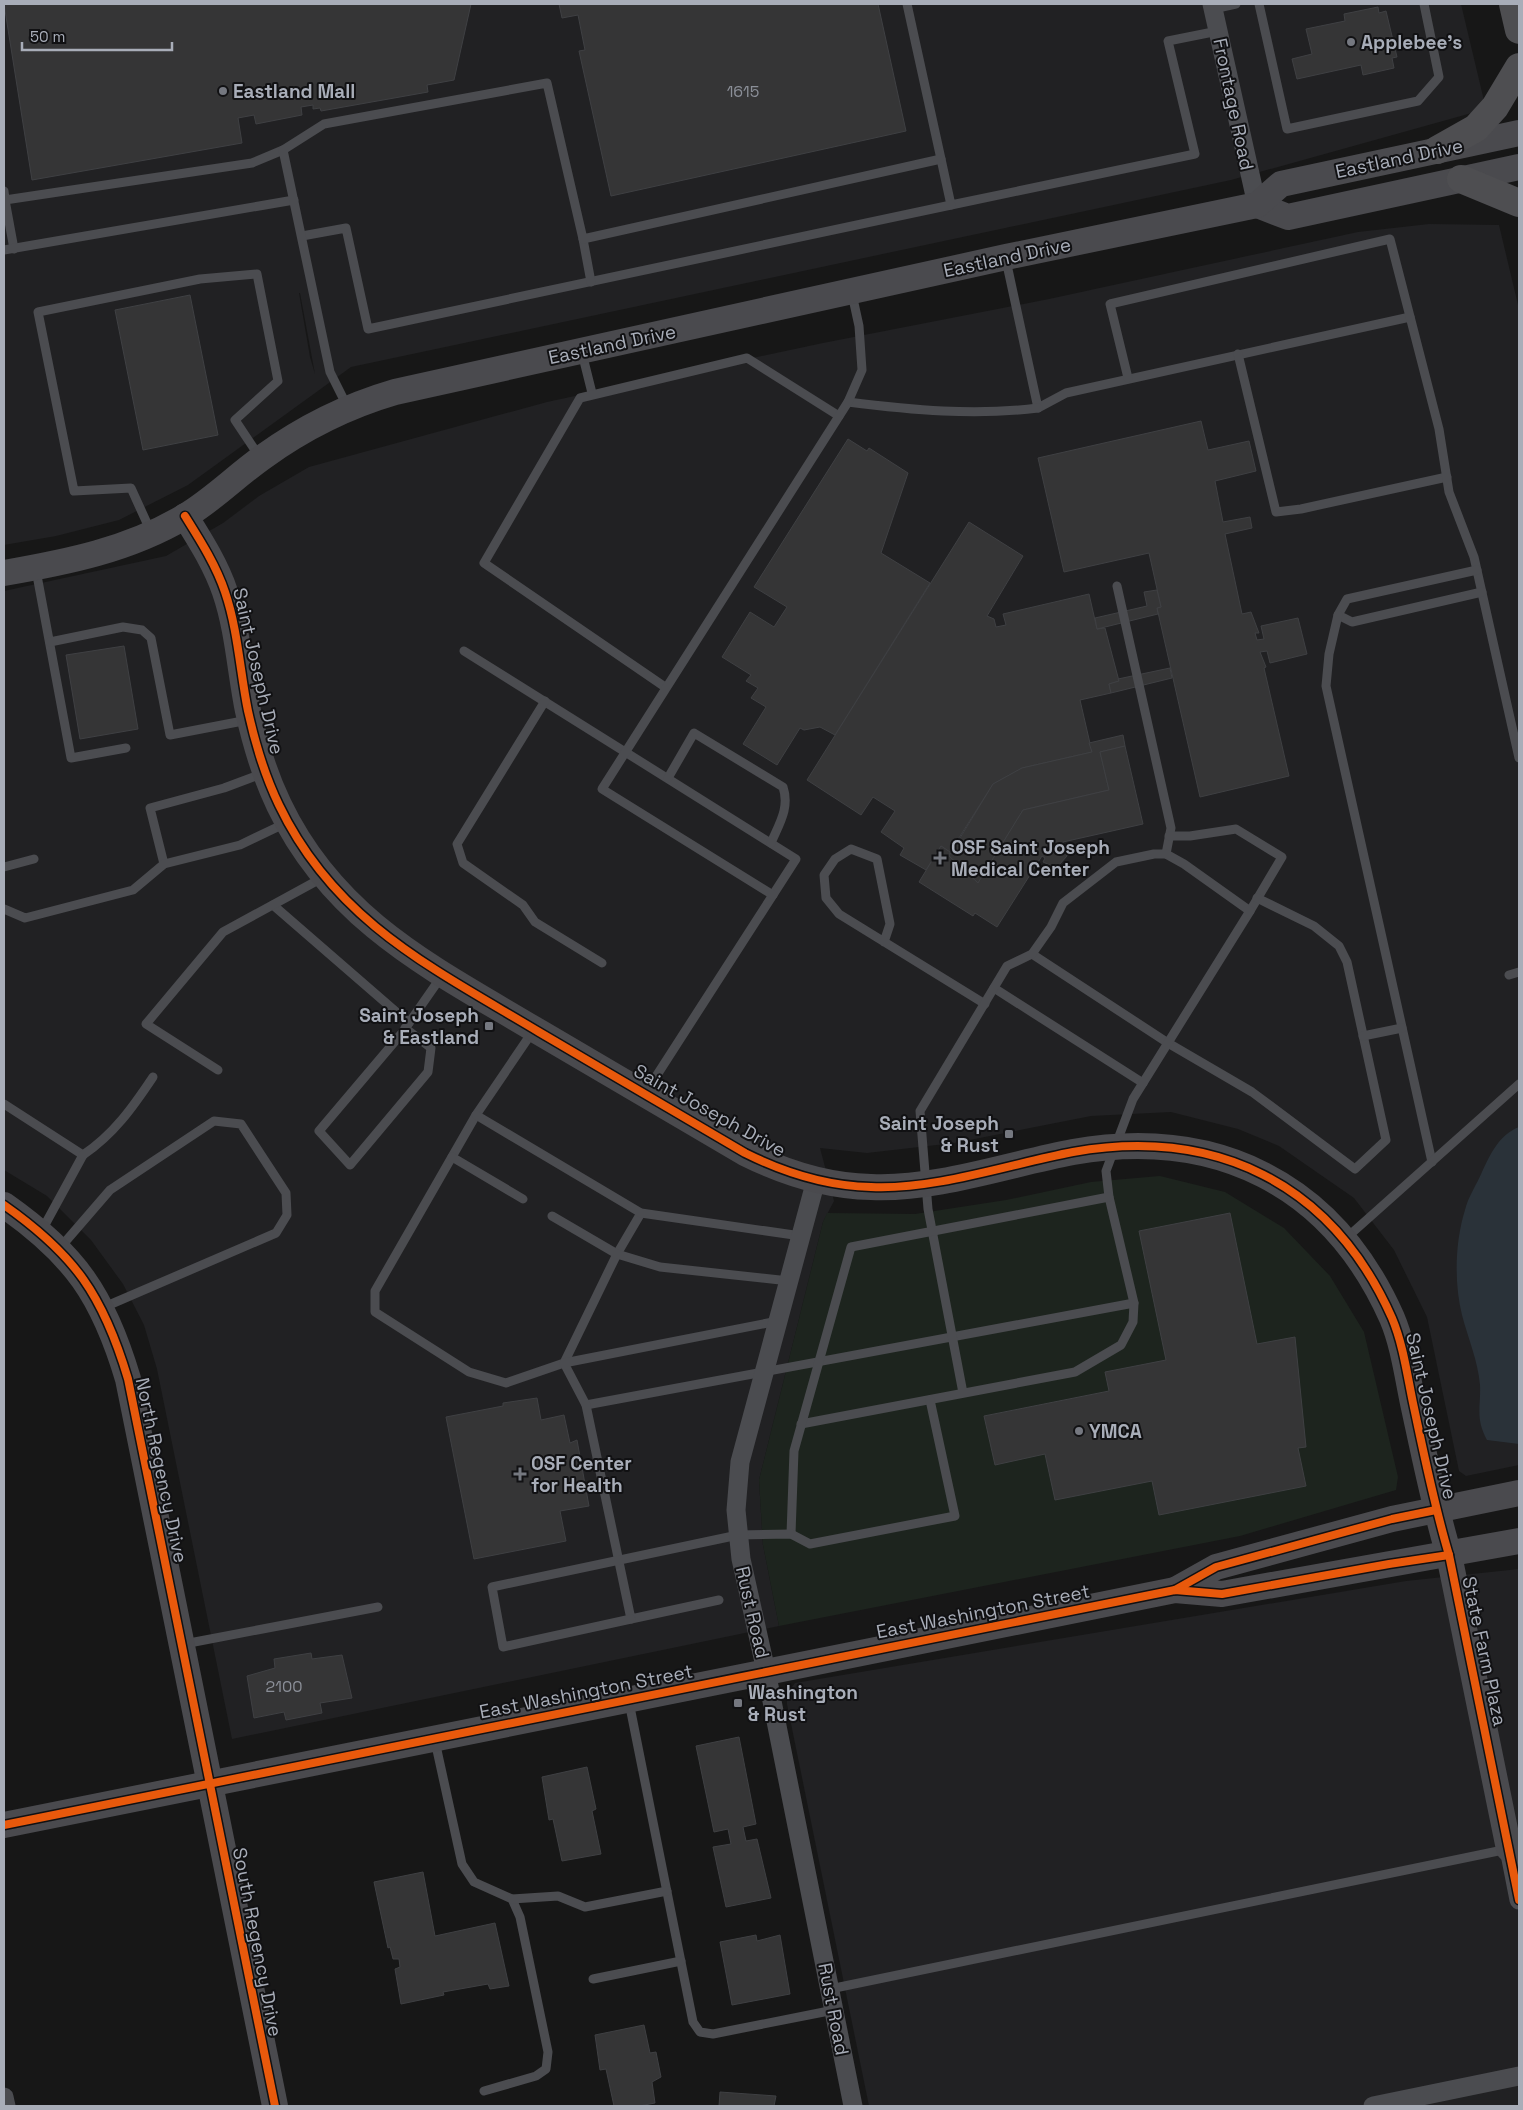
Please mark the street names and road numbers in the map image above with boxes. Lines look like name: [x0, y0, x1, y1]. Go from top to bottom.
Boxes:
street label: Frontage Road: [1207, 36, 1260, 172]
street label: Eastland Drive: [1333, 133, 1465, 184]
street label: Eastland Drive: [941, 232, 1073, 283]
street label: Eastland Drive: [546, 319, 678, 370]
street label: Saint Joseph Drive: [227, 585, 290, 757]
street label: Saint Joseph Drive: [629, 1058, 790, 1163]
street label: Saint Joseph Drive: [1400, 1330, 1463, 1502]
street label: North Regency Drive: [130, 1375, 193, 1565]
street label: Rust Road: [730, 1564, 775, 1661]
street label: State Farm Plaza: [1456, 1574, 1513, 1728]
street label: East Washington Street: [874, 1579, 1092, 1644]
street label: East Washington Street: [477, 1659, 695, 1724]
street label: South Regency Drive: [227, 1845, 288, 2039]
street label: Rust Road: [812, 1961, 855, 2057]

